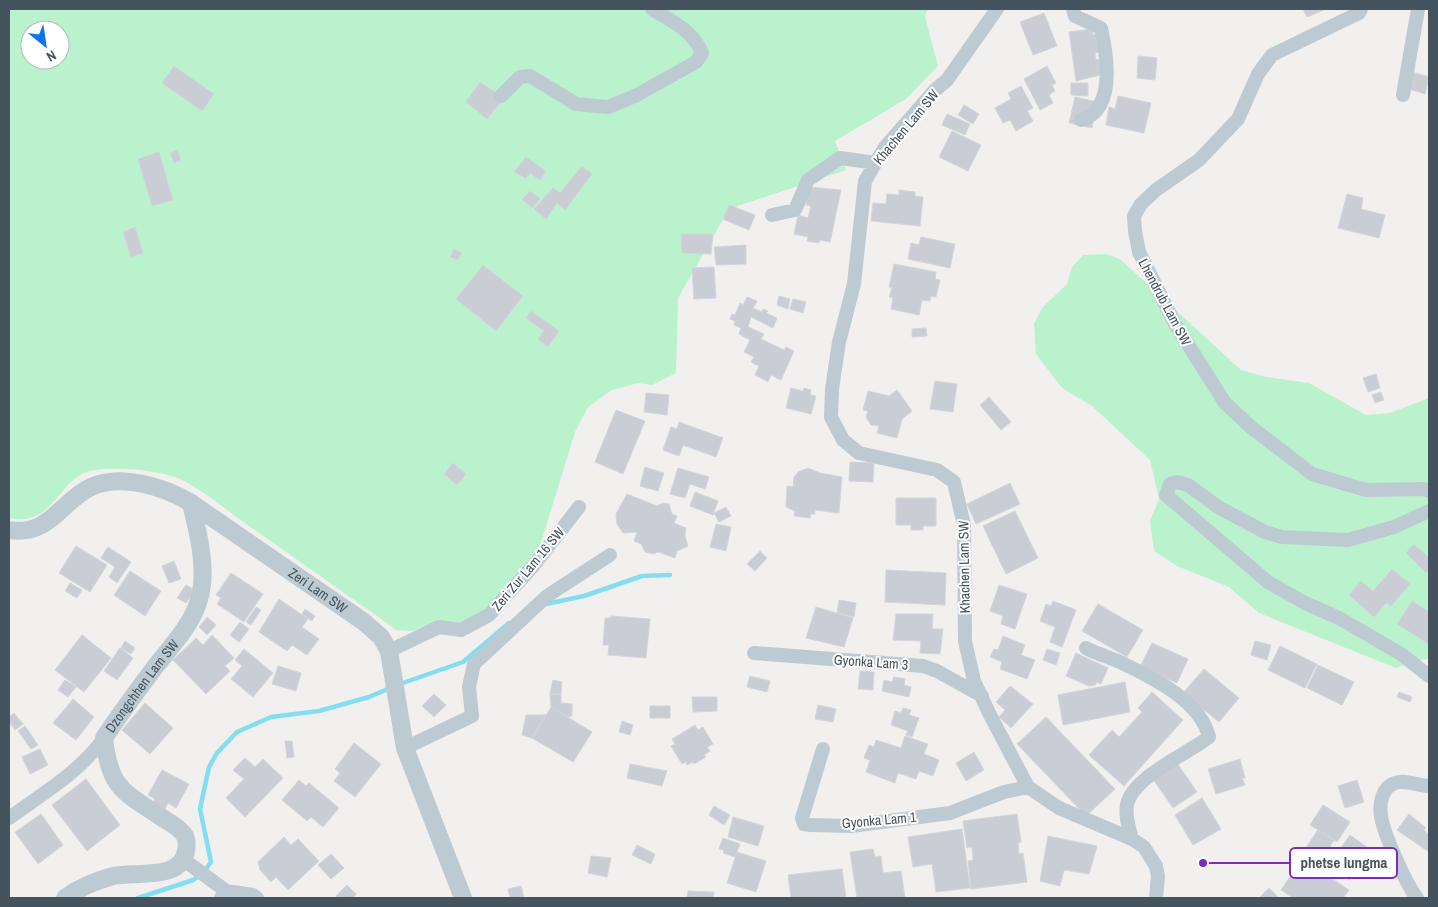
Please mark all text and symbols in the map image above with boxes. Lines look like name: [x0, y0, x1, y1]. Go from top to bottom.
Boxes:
north arrow: [20, 20, 70, 70]
text: N: [43, 46, 60, 66]
street label: Khachen Lam SW: [869, 86, 943, 168]
street label: Lhendrub Lam SW: [1135, 256, 1195, 349]
street label: Khachen Lam SW: [954, 520, 974, 613]
street label: Zeri Zur Lam 16 SW: [488, 523, 568, 615]
street label: Zeri Lam SW: [285, 564, 351, 617]
street label: Dzongchhen Lam SW: [101, 636, 183, 736]
street label: Gyonka Lam 3: [833, 650, 909, 674]
street label: Gyonka Lam 1: [841, 808, 918, 832]
callout: phetse lungma: [1290, 848, 1397, 878]
text: phetse lungma: [1301, 852, 1388, 873]

